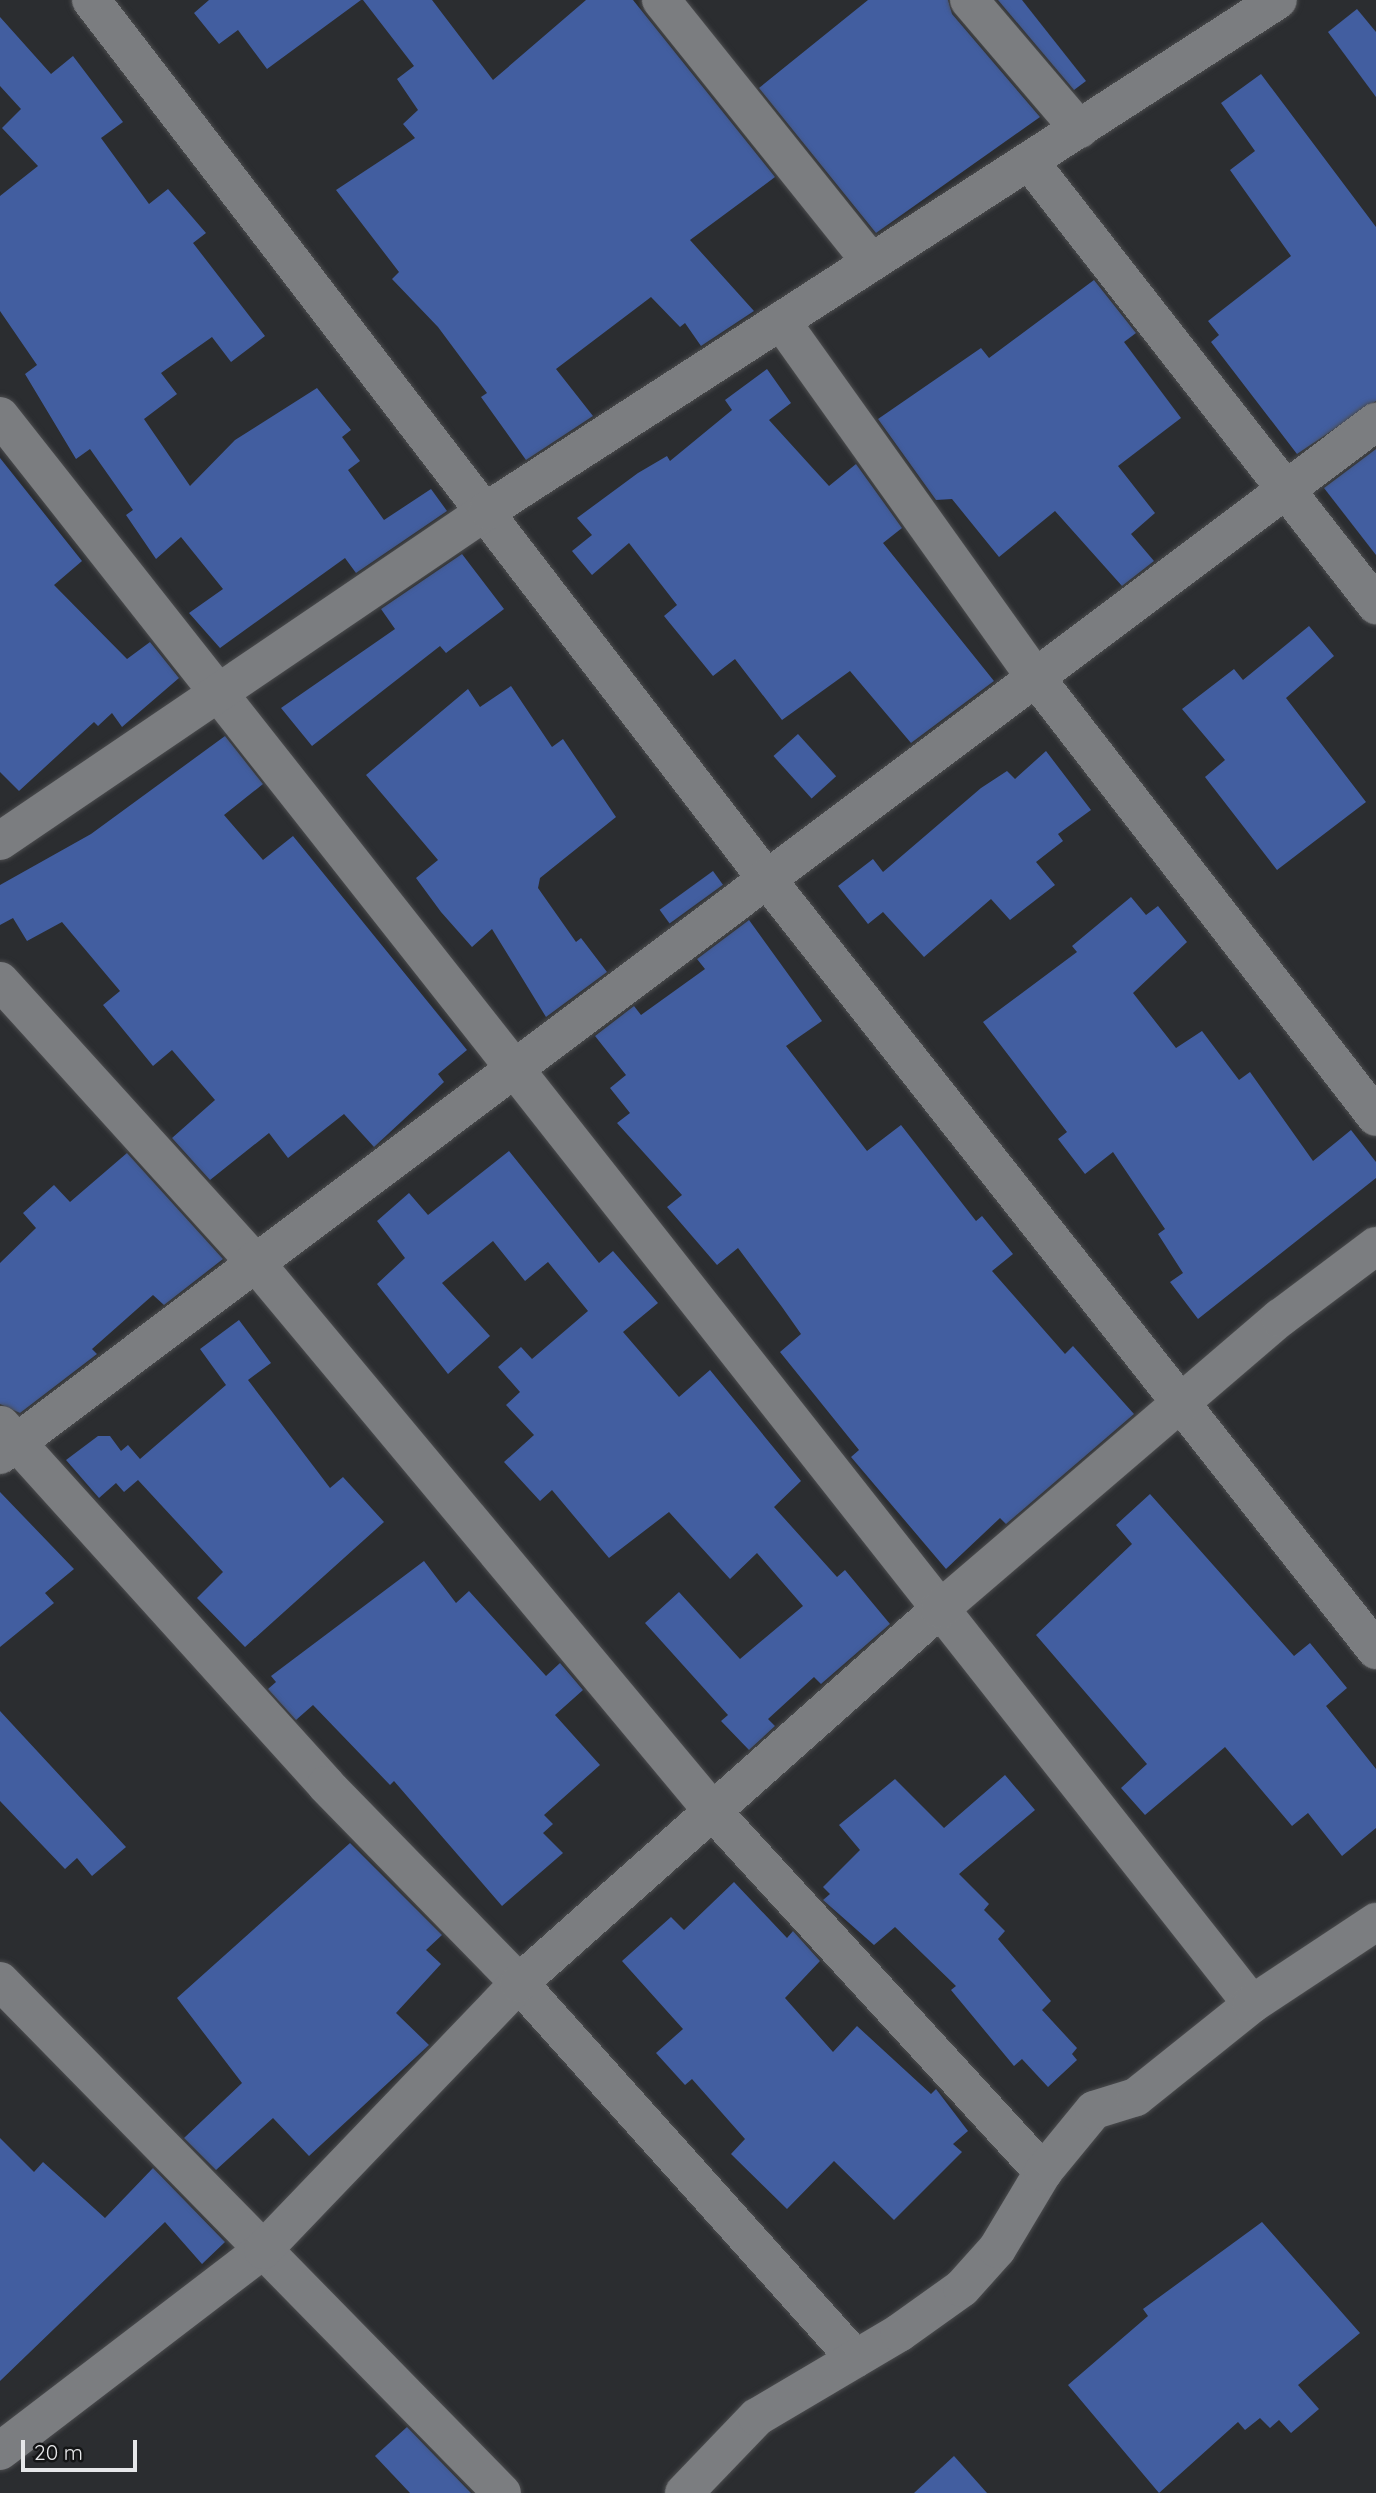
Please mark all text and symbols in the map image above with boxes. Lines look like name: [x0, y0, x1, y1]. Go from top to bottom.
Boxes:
scale bar: [24, 2426, 140, 2470]
text: 20 m: [34, 2439, 83, 2465]

